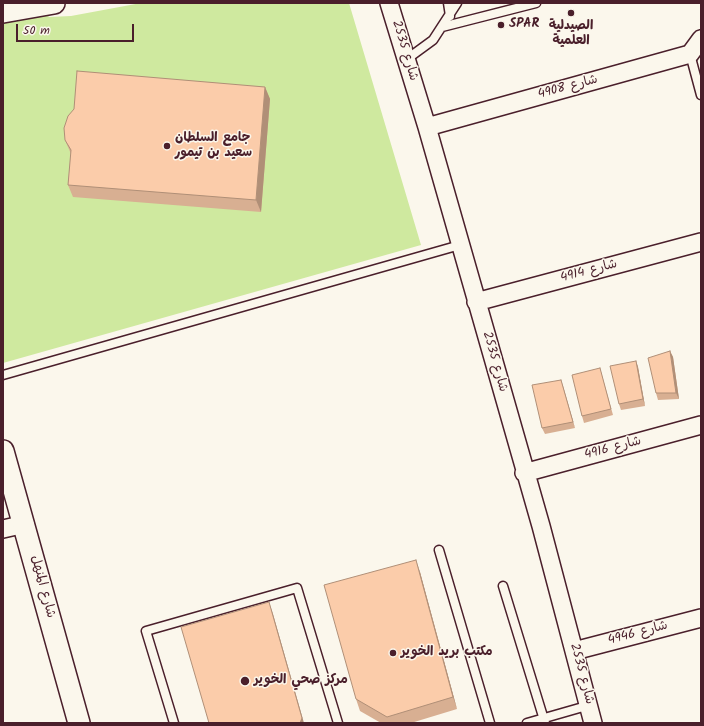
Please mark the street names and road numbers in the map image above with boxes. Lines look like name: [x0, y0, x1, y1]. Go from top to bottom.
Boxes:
street label: 2535 شارع: [387, 19, 421, 83]
street label: 4908 شارع: [536, 73, 600, 103]
street label: 4914 شارع: [559, 257, 619, 287]
street label: 2535 شارع: [478, 330, 510, 394]
street label: 4916 شارع: [583, 434, 643, 464]
street label: شارع المنهل: [26, 554, 58, 620]
street label: 4946 شارع: [606, 619, 670, 649]
street label: 2535 شارع: [565, 642, 597, 706]

